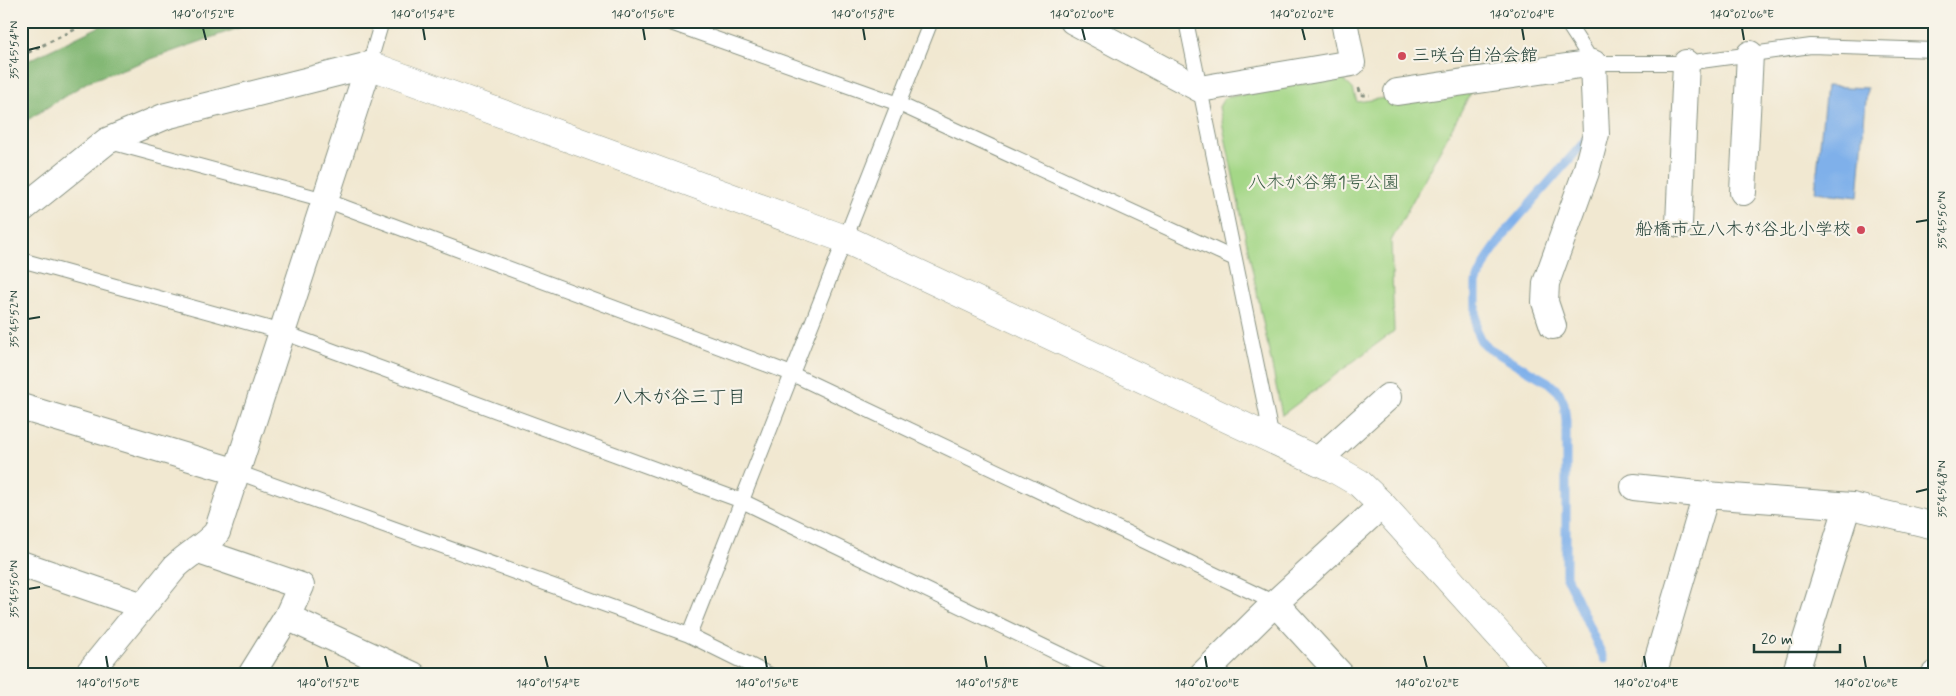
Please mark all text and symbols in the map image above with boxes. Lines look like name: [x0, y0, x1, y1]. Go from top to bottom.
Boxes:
text: 140°01'52"E: [171, 7, 235, 23]
text: 140°01'54"E: [391, 7, 455, 23]
text: 140°01'56"E: [611, 7, 675, 23]
text: 140°01'58"E: [831, 7, 895, 23]
text: 140°02'00"E: [1050, 7, 1114, 23]
text: 140°02'02"E: [1270, 7, 1334, 23]
text: 140°02'04"E: [1490, 7, 1554, 23]
text: 140°02'06"E: [1710, 7, 1774, 23]
text: 35°45'54"N: [7, 21, 23, 79]
place label: 三咲台自治会館: [1412, 44, 1538, 68]
marker: 三咲台自治会館: [1396, 50, 1408, 62]
park label: 八木が谷第1号公園: [1248, 171, 1400, 195]
text: 35°45'50"N: [1935, 191, 1951, 249]
place label: 船橋市立八木が谷北小学校: [1635, 218, 1851, 242]
marker: 船橋市立八木が谷北小学校: [1855, 224, 1867, 236]
text: 35°45'52"N: [7, 290, 23, 348]
district label: 八木が谷三丁目: [613, 385, 747, 410]
text: 35°45'48"N: [1935, 460, 1951, 518]
text: 35°45'50"N: [7, 560, 23, 618]
scale bar: [1754, 621, 1840, 653]
text: 20 m: [1761, 630, 1793, 650]
text: 140°01'50"E: [76, 676, 140, 692]
text: 140°01'52"E: [296, 676, 360, 692]
text: 140°01'54"E: [516, 676, 580, 692]
text: 140°01'56"E: [735, 676, 799, 692]
text: 140°01'58"E: [955, 676, 1019, 692]
text: 140°02'00"E: [1175, 676, 1239, 692]
text: 140°02'02"E: [1395, 676, 1459, 692]
text: 140°02'04"E: [1614, 676, 1678, 692]
text: 140°02'06"E: [1834, 676, 1898, 692]

